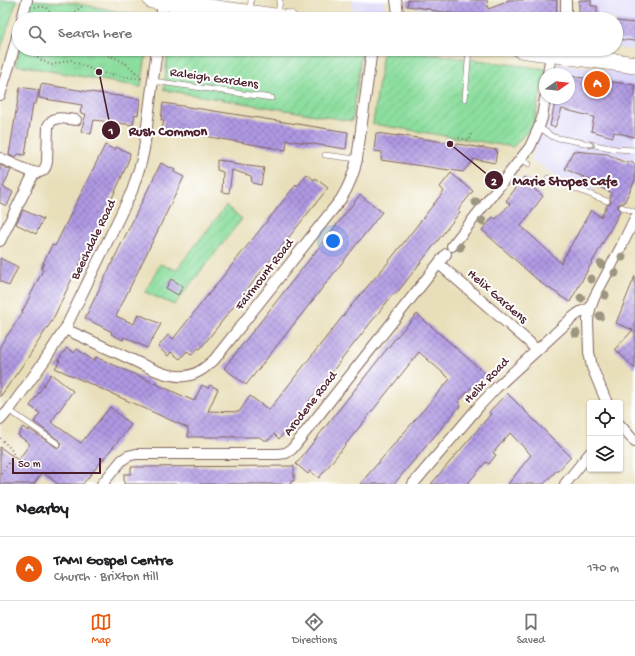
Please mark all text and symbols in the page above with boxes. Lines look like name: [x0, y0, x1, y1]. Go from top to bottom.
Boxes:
search box: [12, 12, 623, 56]
icon: search: [26, 23, 48, 45]
text: Search here: [58, 25, 132, 43]
street label: Raleigh Gardens: [169, 65, 260, 93]
north arrow: [539, 68, 575, 104]
pin: A: [584, 69, 610, 99]
callout: Rush Common: [101, 117, 215, 143]
text: Rush Common: [128, 124, 208, 141]
text: 1: [108, 125, 114, 139]
one-way arrow: [588, 140, 595, 148]
callout: Marie Stopes Cafe: [484, 167, 625, 193]
text: Marie Stopes Cafe: [513, 174, 618, 191]
text: 2: [491, 176, 497, 190]
street label: Beechdale Road: [68, 196, 120, 283]
your location: [323, 231, 343, 251]
street label: Fairmount Road: [232, 235, 298, 314]
street label: Helix Gardens: [464, 267, 531, 328]
street label: Helix Road: [461, 354, 514, 407]
street label: Arodene Road: [281, 368, 342, 439]
map controls: [587, 400, 623, 472]
button: locate: [587, 400, 623, 436]
button: layers: [587, 436, 623, 472]
scale bar: [12, 456, 101, 475]
text: 50 m: [18, 459, 40, 471]
text: Nearby: [16, 500, 69, 520]
text: TAMI Gospel Centre: [54, 552, 173, 570]
text: A: [25, 561, 33, 576]
text: 170 m: [587, 561, 619, 576]
text: Church · Brixton Hill: [54, 570, 159, 585]
tab: Map: [90, 611, 112, 647]
tab: Directions: [292, 611, 337, 647]
tab: Saved: [517, 611, 545, 647]

